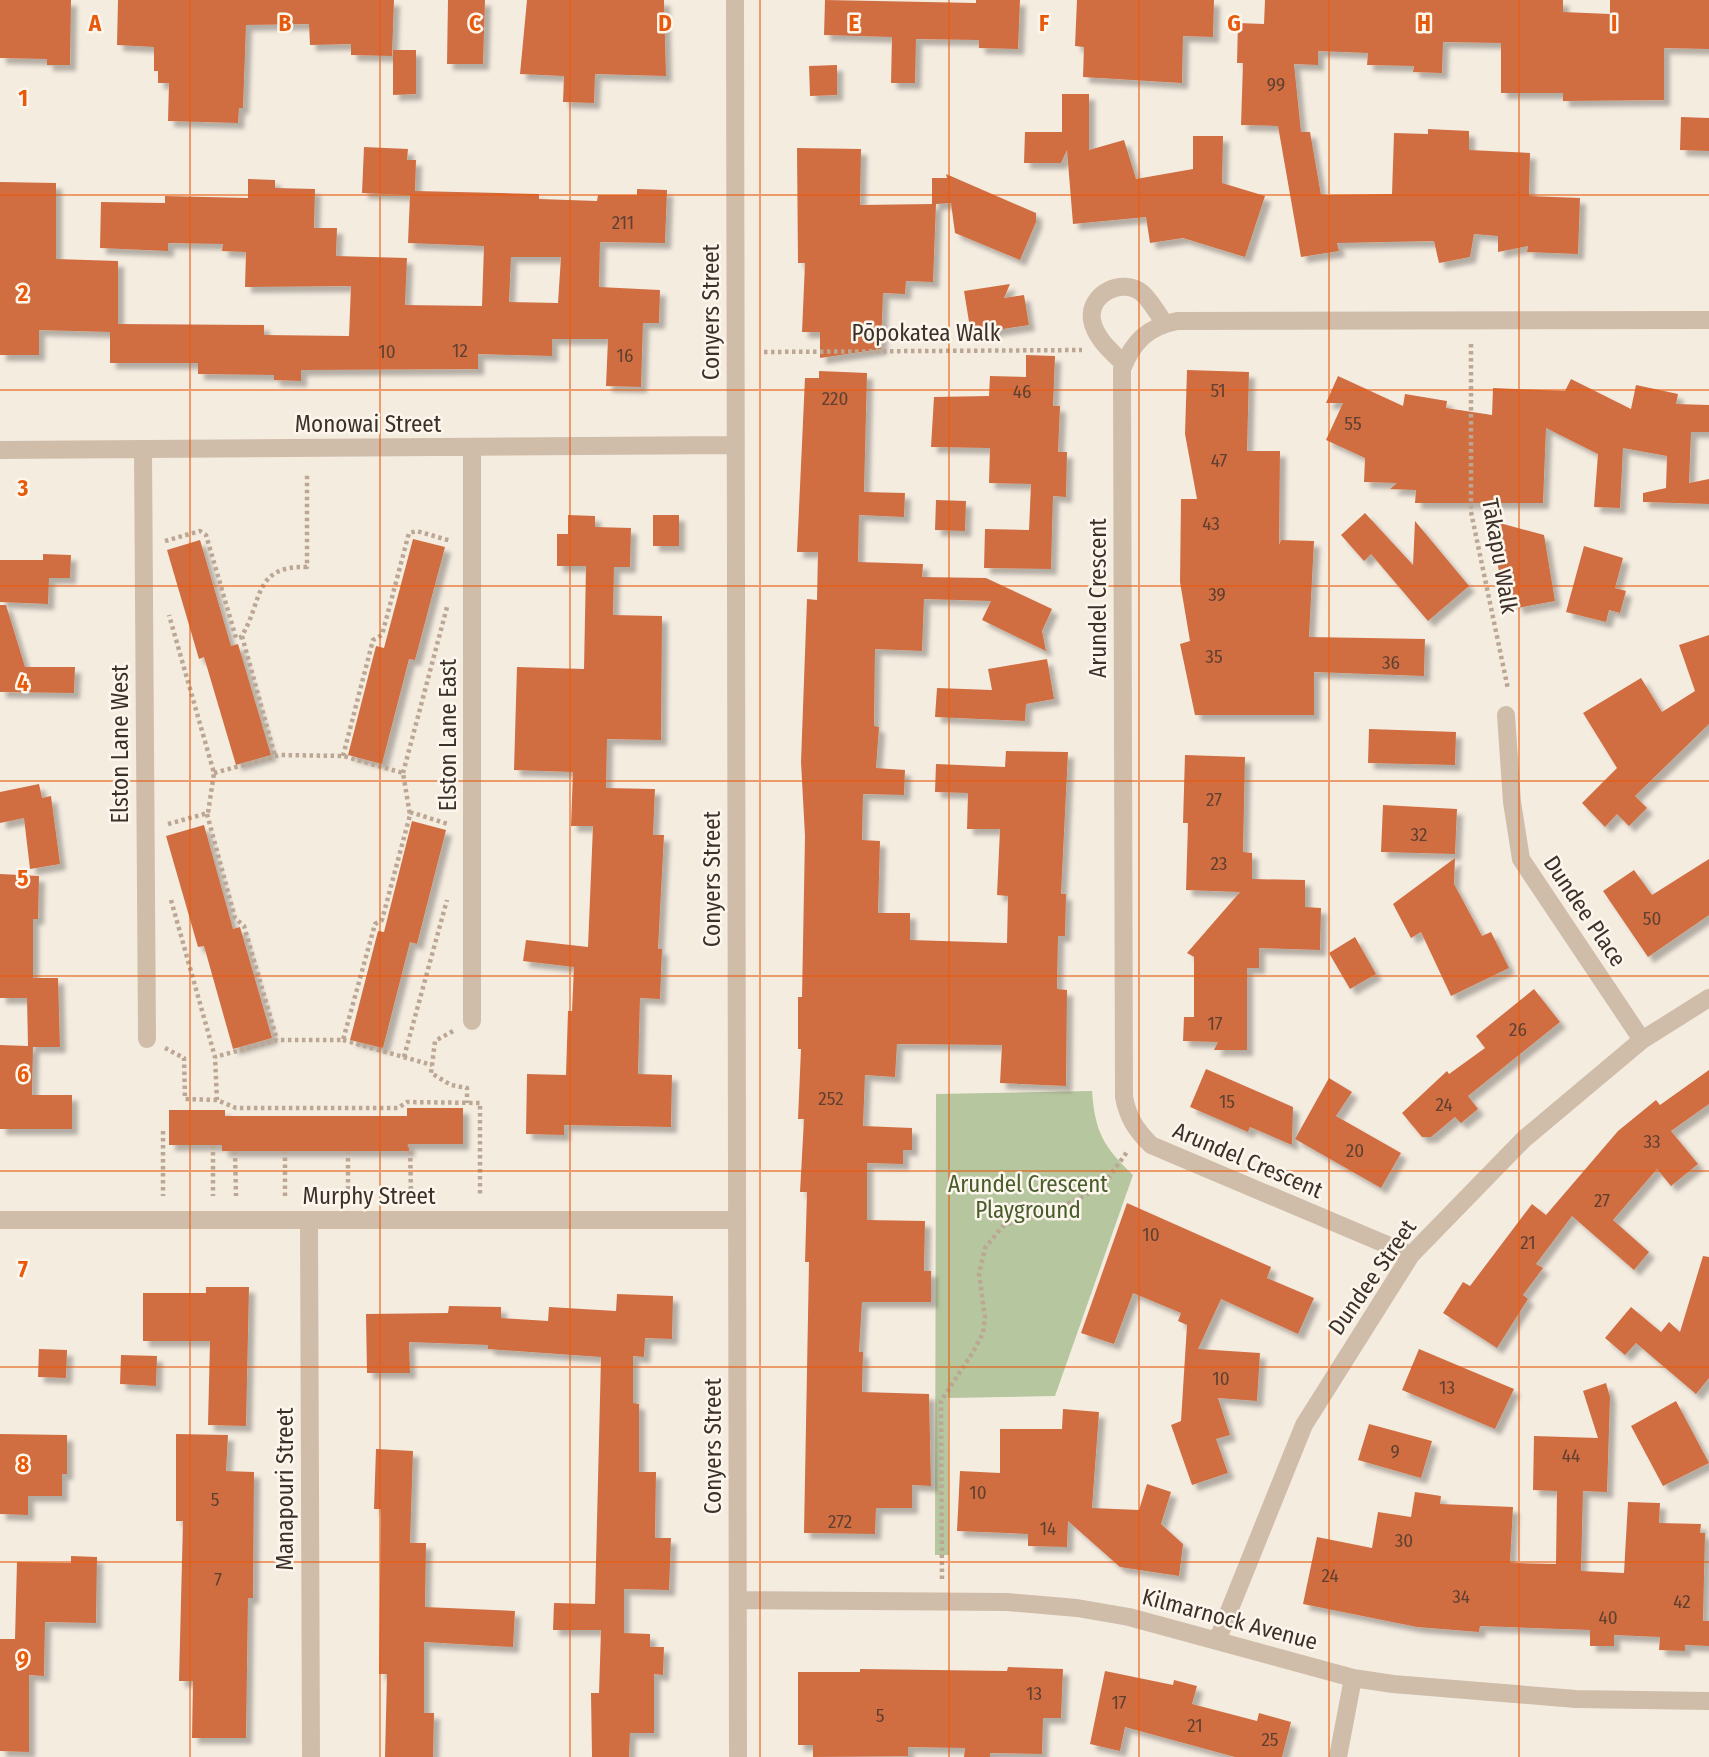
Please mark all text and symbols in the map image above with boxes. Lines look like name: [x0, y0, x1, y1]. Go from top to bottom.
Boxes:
text: A: [88, 9, 102, 37]
text: B: [279, 9, 292, 37]
text: C: [469, 9, 481, 37]
text: D: [658, 9, 672, 37]
text: E: [849, 9, 860, 37]
text: F: [1039, 9, 1049, 37]
text: G: [1227, 9, 1241, 37]
text: H: [1417, 9, 1431, 37]
text: I: [1611, 9, 1617, 37]
house number: 99: [1267, 73, 1285, 96]
text: 1: [18, 84, 28, 112]
house number: 211: [612, 211, 634, 234]
street label: Conyers Street: [697, 243, 725, 380]
text: 2: [17, 279, 29, 307]
street label: Pōpokatea Walk: [852, 319, 1001, 347]
house number: 12: [452, 339, 468, 362]
house number: 10: [378, 340, 396, 363]
house number: 16: [617, 344, 633, 367]
house number: 51: [1210, 379, 1226, 402]
house number: 46: [1013, 380, 1031, 403]
house number: 220: [822, 387, 848, 410]
street label: Monowai Street: [295, 410, 442, 438]
house number: 55: [1344, 412, 1362, 435]
house number: 47: [1211, 449, 1228, 472]
text: 3: [17, 474, 29, 502]
street label: Tākapu Walk: [1476, 496, 1524, 616]
house number: 43: [1202, 512, 1220, 535]
street label: Arundel Crescent: [1084, 518, 1112, 678]
house number: 39: [1208, 583, 1226, 606]
house number: 35: [1205, 645, 1223, 668]
house number: 36: [1382, 651, 1400, 674]
street label: Elston Lane East: [434, 658, 462, 811]
street label: Elston Lane West: [106, 664, 134, 824]
text: 4: [17, 669, 29, 697]
house number: 27: [1206, 788, 1222, 811]
street label: Conyers Street: [698, 810, 726, 947]
house number: 32: [1411, 823, 1427, 846]
street label: Dundee Place: [1538, 850, 1632, 972]
house number: 23: [1211, 852, 1227, 875]
text: 5: [17, 864, 29, 892]
house number: 50: [1643, 907, 1661, 930]
house number: 17: [1207, 1012, 1223, 1035]
house number: 26: [1509, 1018, 1527, 1041]
text: 6: [17, 1060, 29, 1088]
house number: 252: [818, 1087, 844, 1110]
house number: 15: [1219, 1090, 1235, 1113]
house number: 24: [1435, 1093, 1453, 1116]
street label: Arundel Crescent: [1169, 1116, 1327, 1204]
house number: 33: [1643, 1130, 1661, 1153]
house number: 20: [1346, 1139, 1364, 1162]
park label: Arundel Crescent Playground: [948, 1170, 1108, 1224]
street label: Murphy Street: [303, 1182, 436, 1210]
house number: 27: [1594, 1189, 1610, 1212]
street label: Dundee Street: [1322, 1213, 1422, 1340]
house number: 10: [1142, 1223, 1160, 1246]
house number: 21: [1520, 1231, 1536, 1254]
text: 7: [18, 1255, 28, 1283]
house number: 10: [1212, 1367, 1230, 1390]
house number: 13: [1439, 1376, 1455, 1399]
street label: Conyers Street: [699, 1377, 727, 1514]
street label: Manapouri Street: [271, 1407, 299, 1571]
house number: 9: [1390, 1440, 1400, 1463]
house number: 44: [1562, 1444, 1580, 1467]
text: 8: [17, 1450, 29, 1478]
house number: 10: [969, 1481, 987, 1504]
house number: 5: [211, 1488, 219, 1511]
house number: 272: [828, 1510, 852, 1533]
house number: 14: [1040, 1517, 1056, 1540]
house number: 30: [1395, 1529, 1413, 1552]
house number: 24: [1321, 1564, 1339, 1587]
house number: 7: [214, 1568, 222, 1591]
street label: Kilmarnock Avenue: [1139, 1582, 1321, 1656]
house number: 34: [1452, 1585, 1470, 1608]
house number: 42: [1673, 1590, 1691, 1613]
house number: 40: [1598, 1606, 1618, 1629]
text: 9: [17, 1645, 29, 1673]
house number: 13: [1026, 1682, 1042, 1705]
house number: 17: [1111, 1691, 1127, 1714]
house number: 5: [876, 1704, 884, 1727]
house number: 21: [1187, 1714, 1203, 1737]
house number: 25: [1261, 1728, 1279, 1751]

